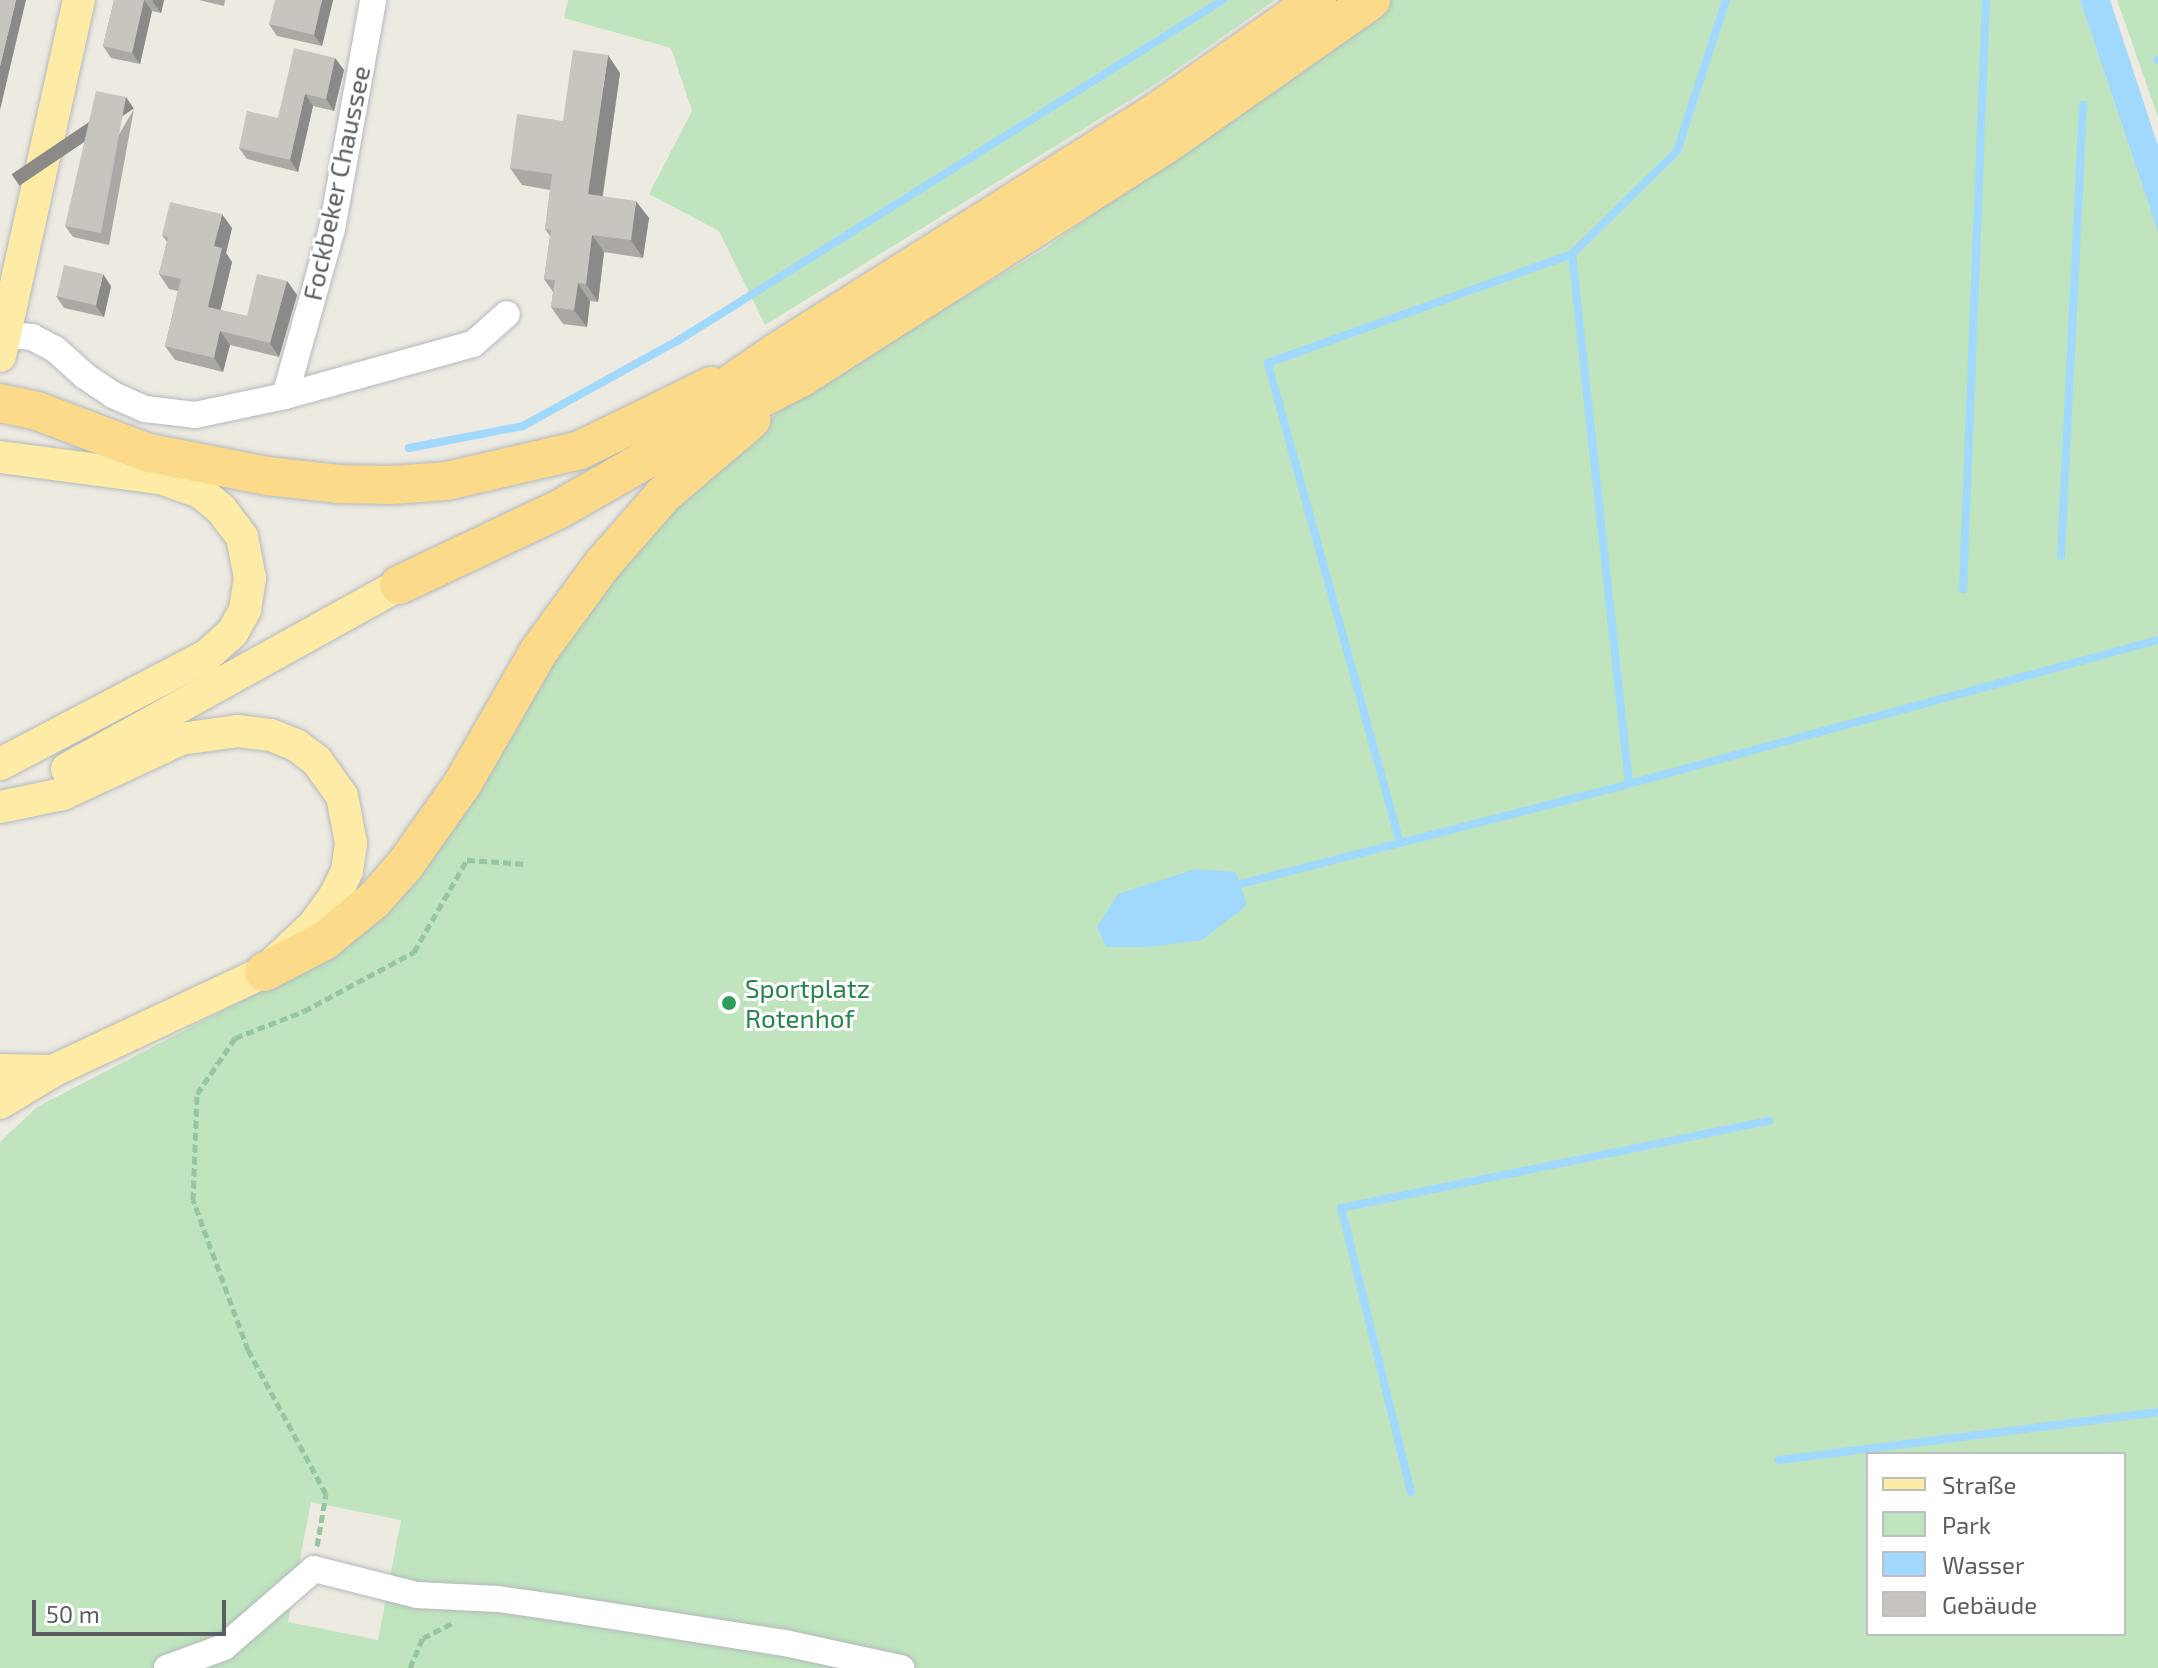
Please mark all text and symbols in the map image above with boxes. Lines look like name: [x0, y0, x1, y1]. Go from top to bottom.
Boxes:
street label: Fockbeker Chaussee: [296, 63, 376, 303]
place label: Sportplatz Rotenhof: [745, 972, 870, 1034]
marker: Sportplatz Rotenhof: [720, 994, 738, 1012]
legend: [1866, 1452, 2126, 1636]
text: Straße: [1942, 1470, 2016, 1499]
text: Park: [1942, 1510, 1991, 1539]
text: Wasser: [1942, 1550, 2025, 1579]
scale bar: [36, 1584, 230, 1634]
text: Gebäude: [1942, 1590, 2037, 1619]
text: 50 m: [46, 1599, 100, 1628]

